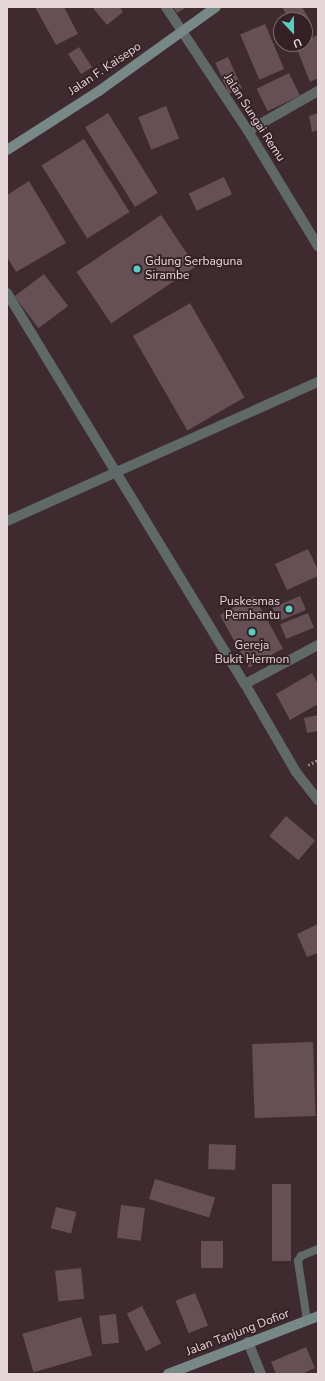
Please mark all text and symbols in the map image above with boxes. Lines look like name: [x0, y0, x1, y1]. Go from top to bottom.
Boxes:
north arrow: [273, 12, 313, 52]
text: U: [291, 34, 304, 51]
street label: Jalan F. Kaisepo: [66, 39, 144, 99]
street label: Jalan Sungai Remu: [220, 72, 288, 164]
place label: Gdung Serbaguna Sirambe: [145, 255, 243, 283]
marker: Gdung Serbaguna Sirambe: [132, 264, 142, 274]
place label: Puskesmas Pembantu: [220, 595, 280, 623]
marker: Puskesmas Pembantu: [283, 603, 295, 615]
marker: Gereja Bukit Hermon: [247, 627, 257, 637]
place label: Gereja Bukit Hermon: [215, 639, 289, 667]
street label: Jalan Tanjung Dofior: [184, 1307, 292, 1359]

